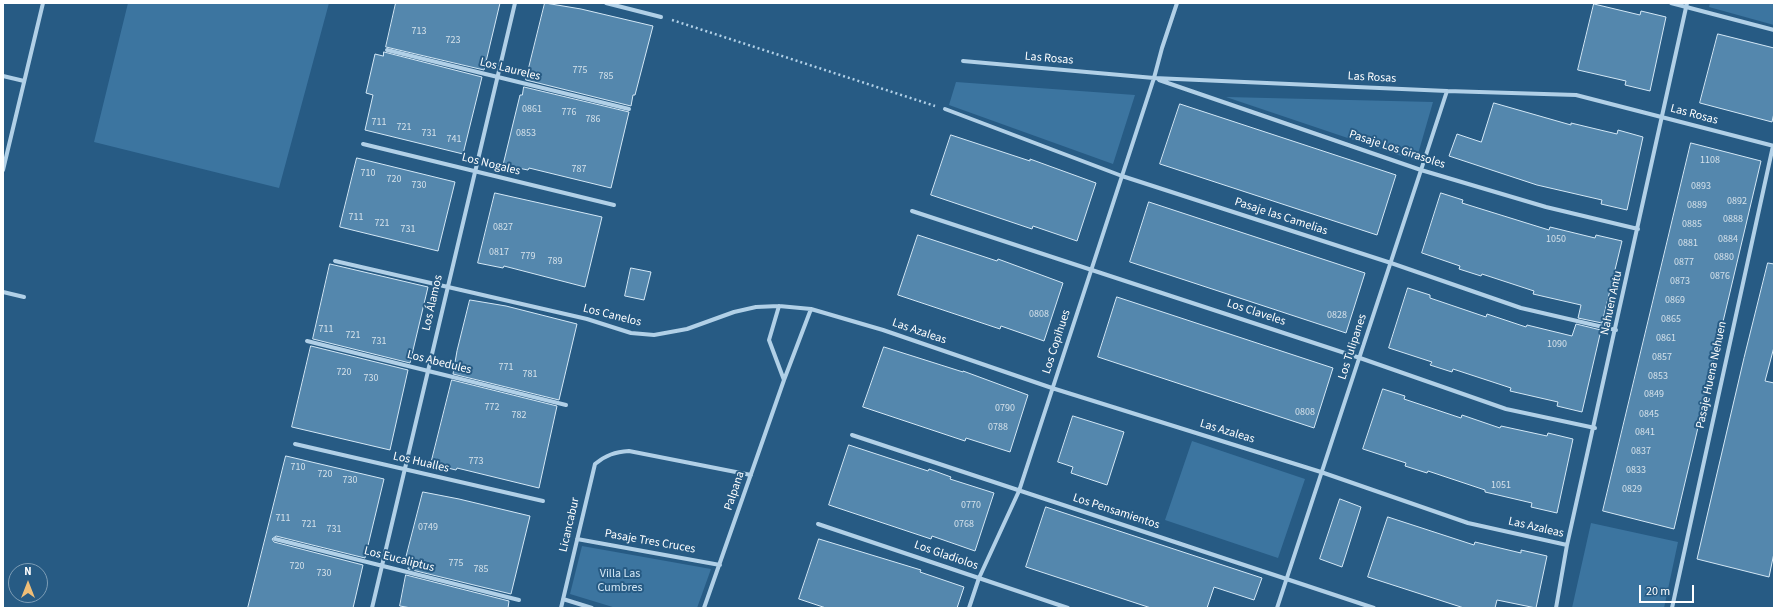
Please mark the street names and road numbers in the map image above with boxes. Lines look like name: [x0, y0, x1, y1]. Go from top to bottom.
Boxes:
street label: Las Rosas: [1024, 50, 1074, 68]
street label: Los Laureles: [478, 56, 542, 84]
street label: Las Rosas: [1347, 70, 1397, 86]
street label: Las Rosas: [1669, 102, 1719, 128]
street label: Pasaje Los Girasoles: [1347, 128, 1447, 172]
street label: Los Nogales: [460, 151, 522, 179]
street label: Pasaje las Camelias: [1233, 195, 1329, 239]
street label: Nahuen Antu: [1598, 269, 1626, 337]
street label: Los Álamos: [420, 274, 446, 332]
street label: Los Claveles: [1225, 297, 1287, 329]
street label: Los Canelos: [581, 302, 643, 330]
street label: Los Copihues: [1040, 308, 1074, 376]
street label: Los Tulipanes: [1336, 312, 1370, 382]
street label: Las Azaleas: [890, 316, 948, 348]
street label: Pasaje Huena Nehuen: [1694, 320, 1730, 430]
street label: Los Abedules: [405, 348, 473, 378]
street label: Las Azaleas: [1198, 417, 1256, 447]
street label: Los Hualles: [392, 450, 450, 476]
street label: Palpana: [722, 469, 748, 513]
street label: Los Pensamientos: [1071, 491, 1161, 533]
street label: Licancabur: [557, 496, 583, 554]
street label: Las Azaleas: [1507, 515, 1565, 541]
street label: Pasaje Tres Cruces: [604, 527, 696, 557]
street label: Los Gladiolos: [912, 538, 980, 574]
street label: Los Eucaliptus: [362, 544, 436, 576]

